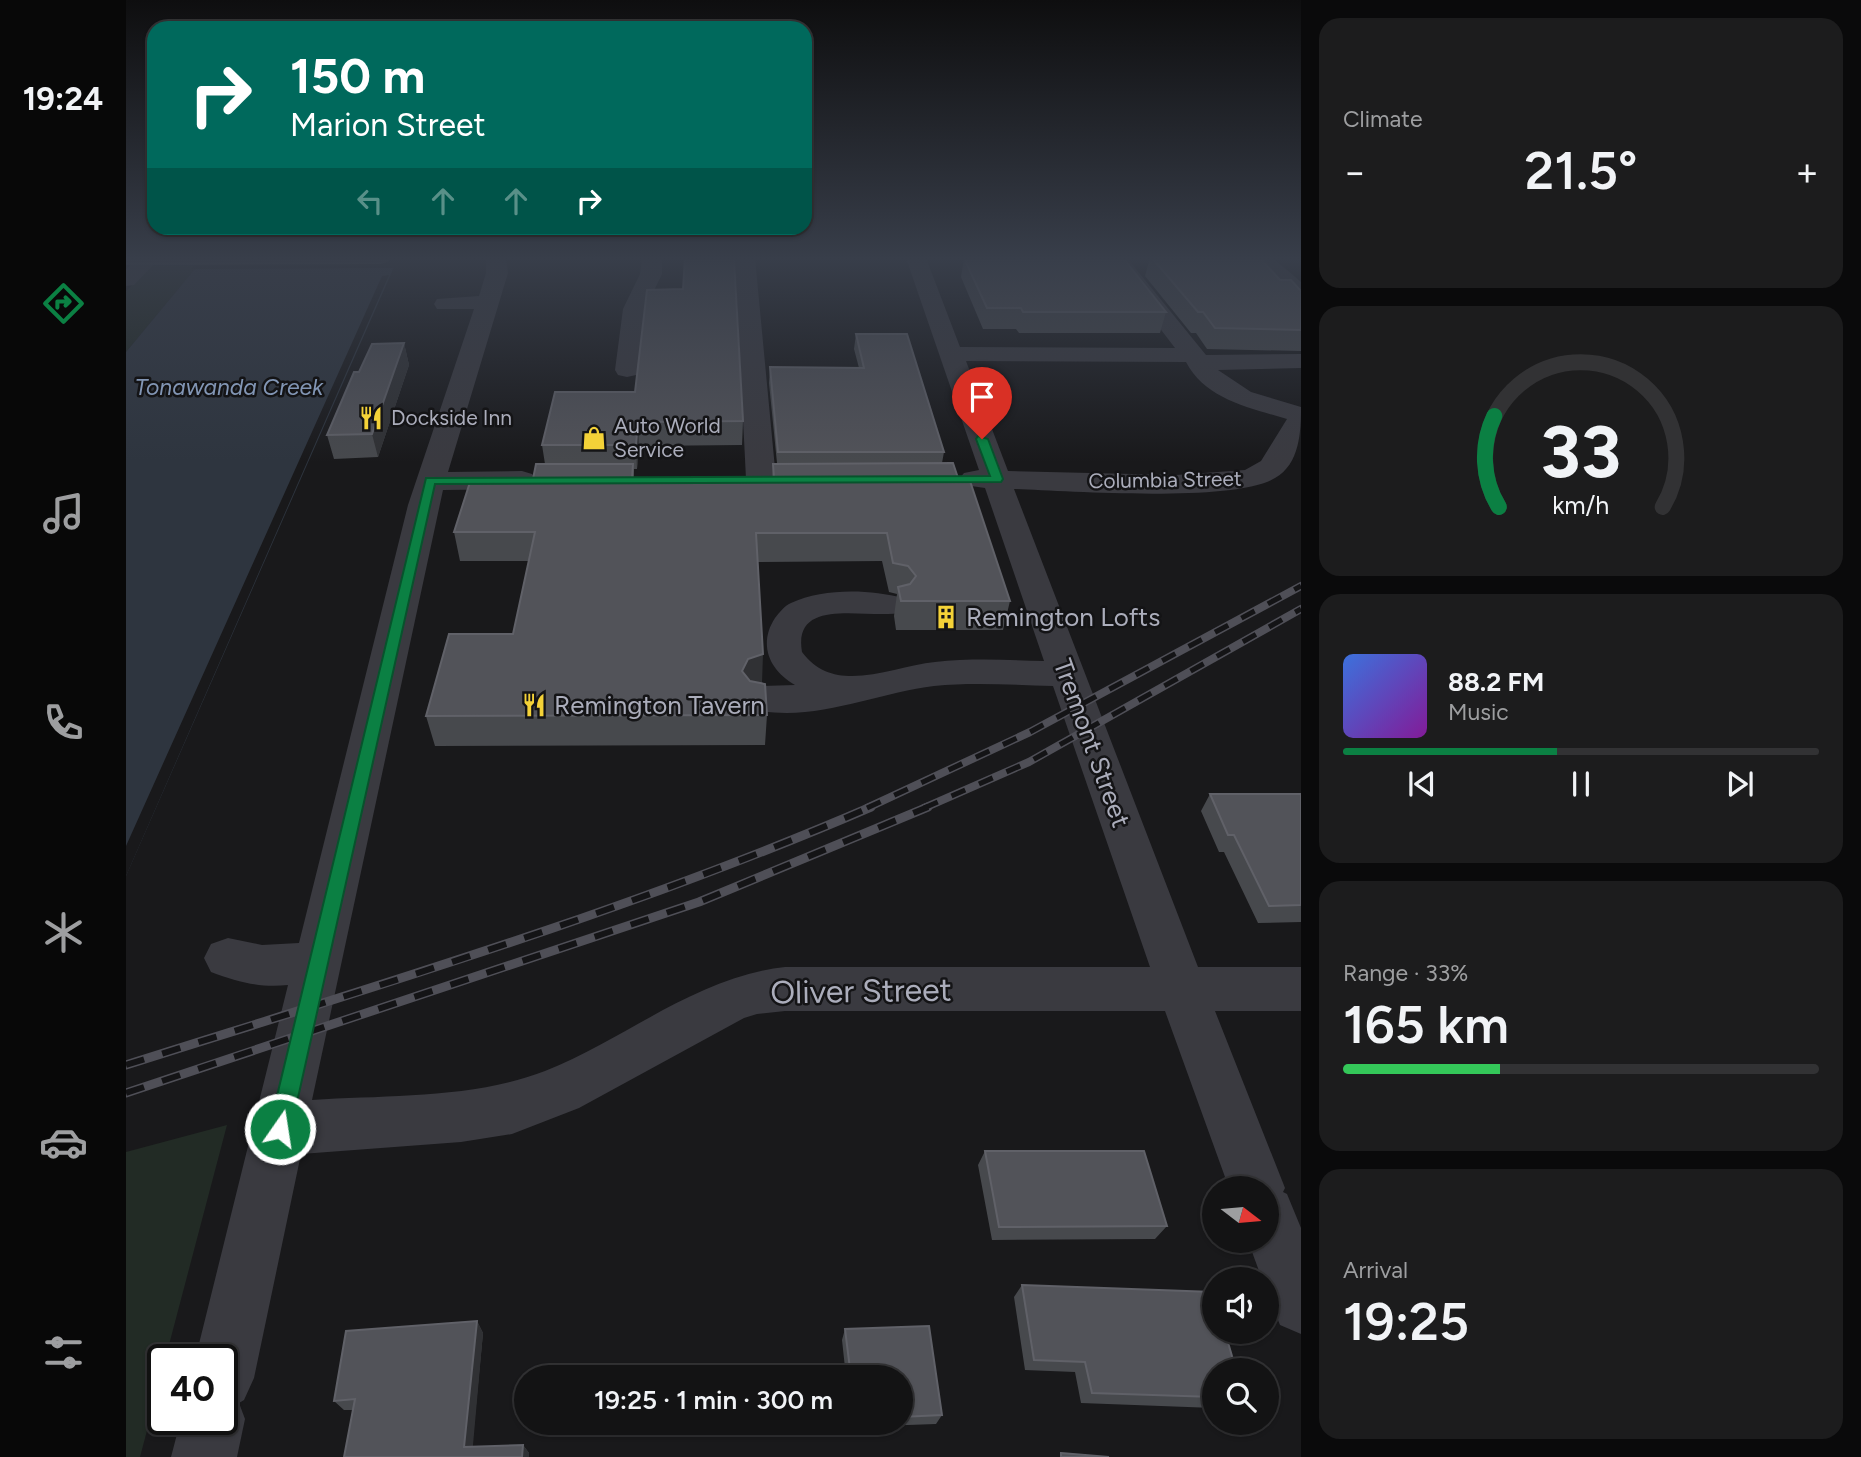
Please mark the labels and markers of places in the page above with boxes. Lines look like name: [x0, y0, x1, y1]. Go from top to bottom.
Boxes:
pin: [952, 367, 1012, 439]
restaurant icon: Dockside Inn: [357, 404, 385, 432]
place label: Dockside Inn: [391, 405, 512, 430]
place label: Auto World Service: [614, 413, 721, 462]
shop icon: Auto World Service: [580, 424, 608, 452]
place label: Remington Lofts: [966, 601, 1160, 633]
building icon: Remington Lofts: [932, 603, 960, 631]
place label: Remington Tavern: [554, 689, 765, 721]
restaurant icon: Remington Tavern: [520, 691, 548, 719]

